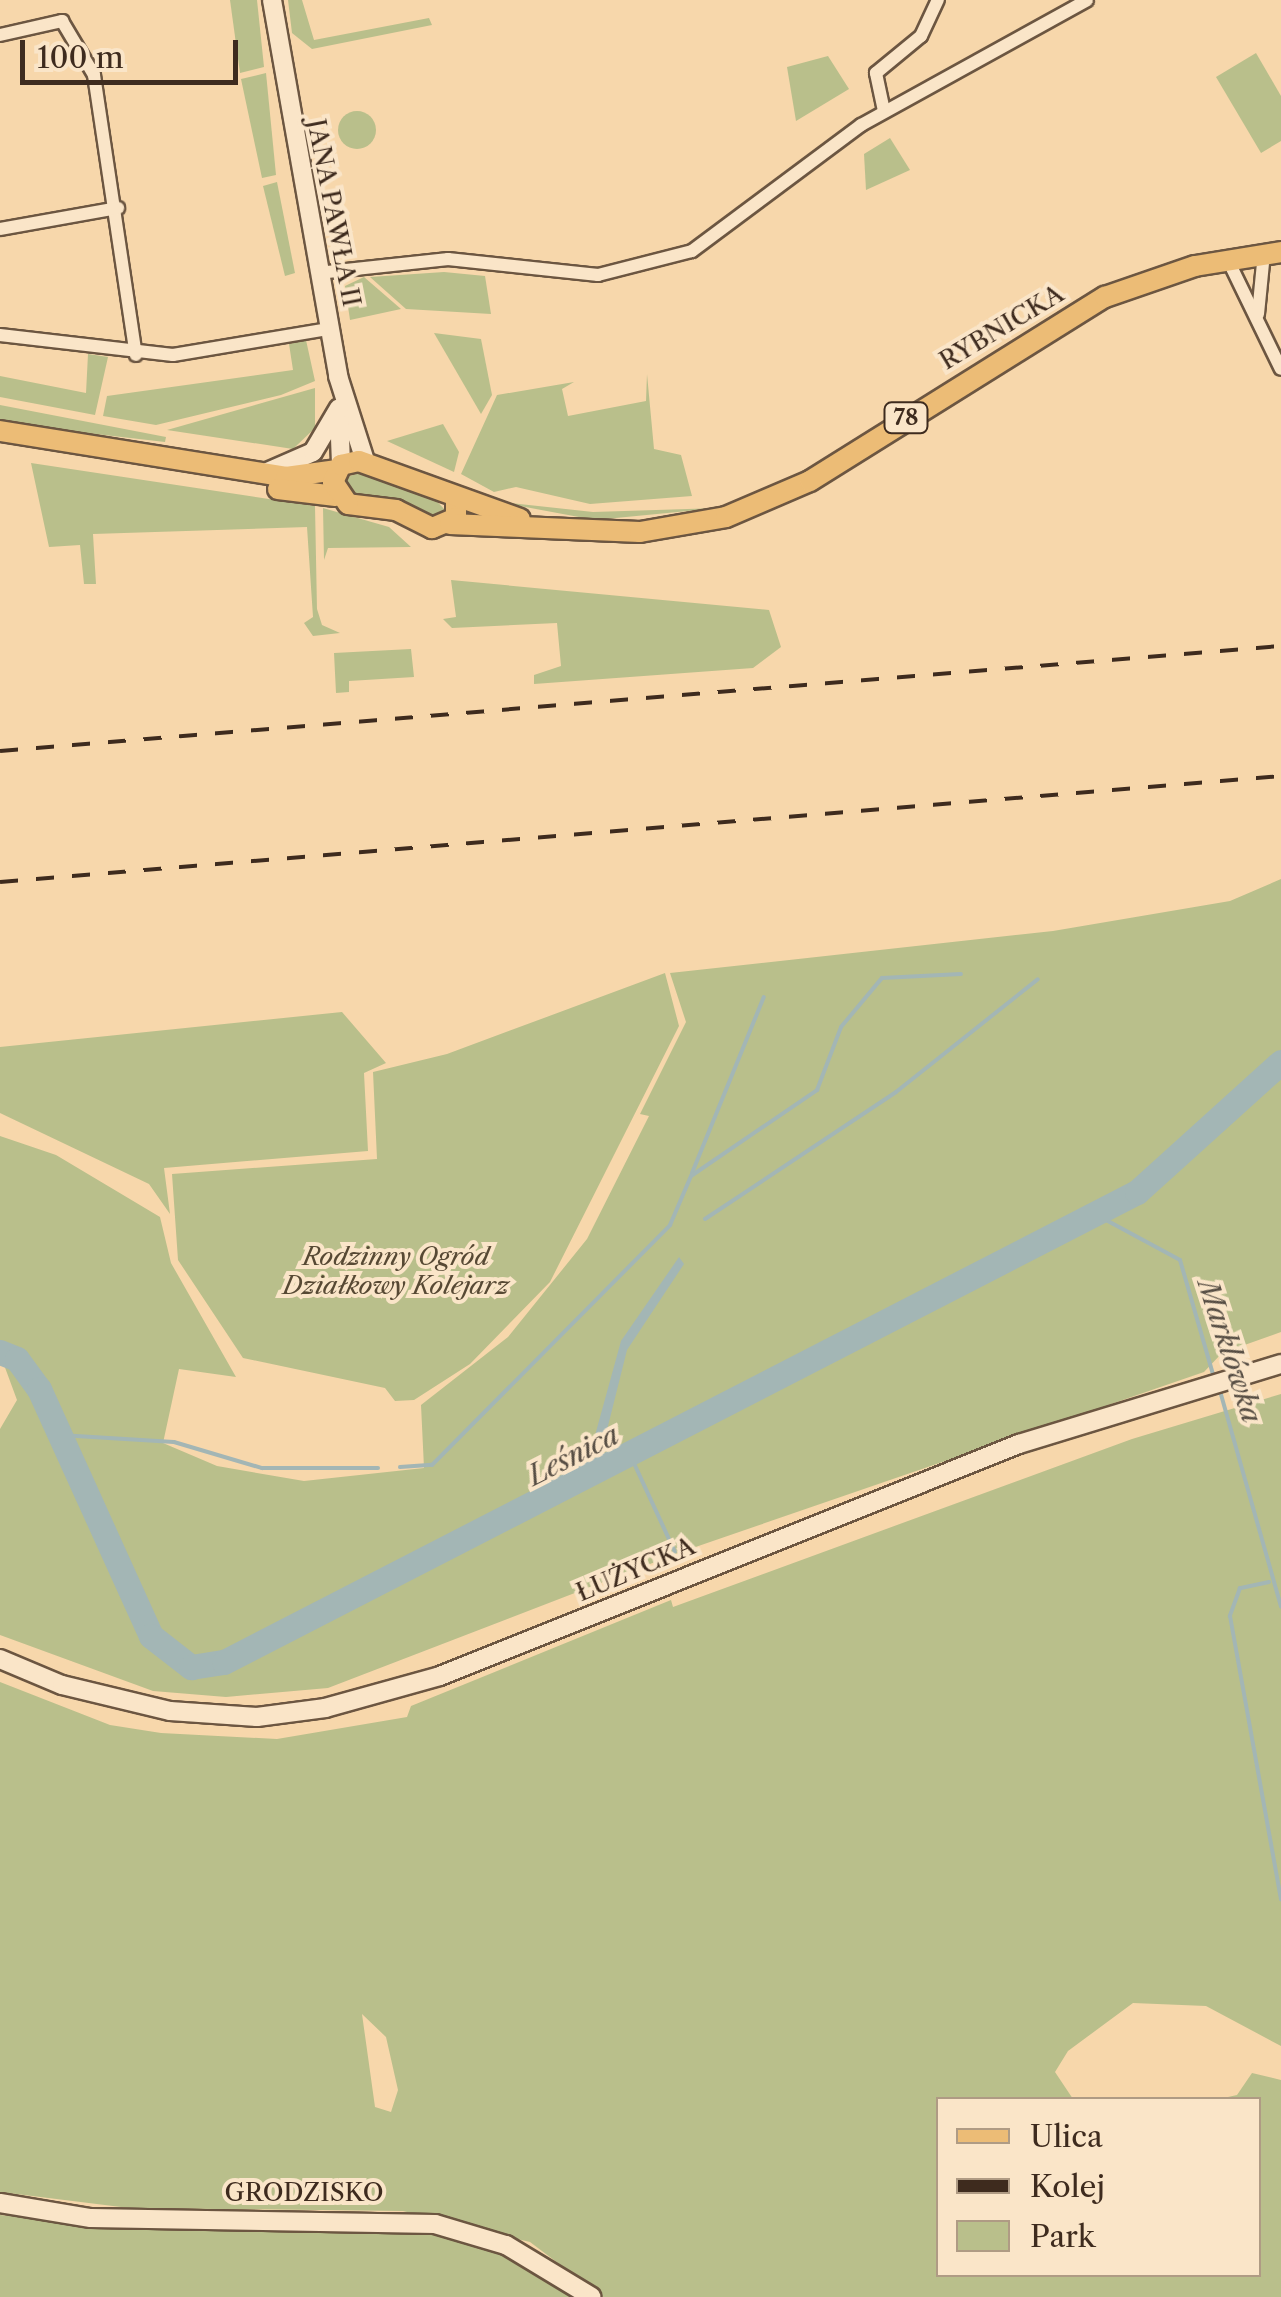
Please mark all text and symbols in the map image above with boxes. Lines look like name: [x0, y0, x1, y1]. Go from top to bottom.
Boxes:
scale bar: [25, 20, 242, 82]
text: 100 m: [37, 39, 124, 76]
street label: JANA PAWŁA II: [300, 116, 366, 310]
street label: RYBNICKA: [935, 279, 1069, 377]
road number: 78: [881, 401, 931, 435]
park label: Rodzinny Ogród Działkowy Kolejarz: [283, 1243, 509, 1302]
water label: Marklówka: [1191, 1275, 1269, 1427]
water label: Leśnica: [522, 1418, 624, 1492]
street label: ŁUŻYCKA: [572, 1532, 700, 1608]
legend: [936, 2097, 1261, 2277]
text: Ulica: [1030, 2118, 1103, 2155]
text: Kolej: [1030, 2168, 1105, 2205]
street label: GRODZISKO: [225, 2178, 383, 2208]
text: Park: [1030, 2218, 1095, 2255]

